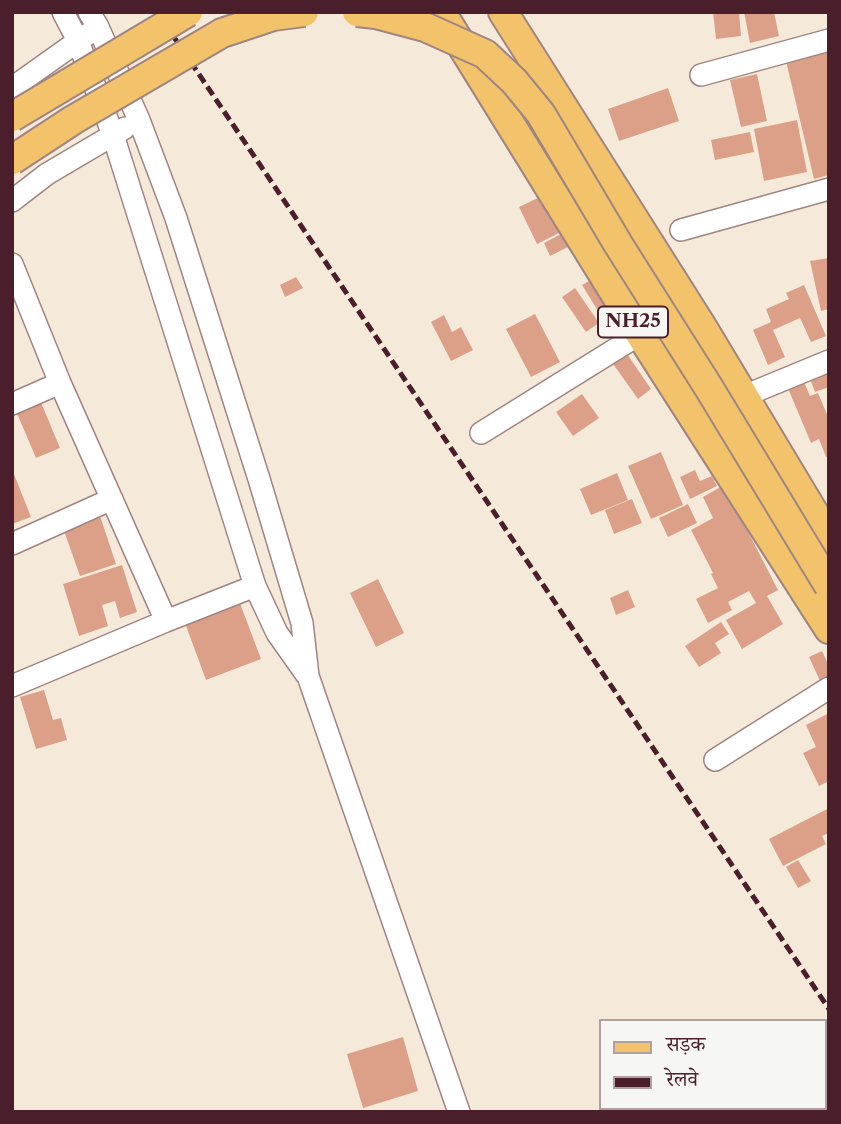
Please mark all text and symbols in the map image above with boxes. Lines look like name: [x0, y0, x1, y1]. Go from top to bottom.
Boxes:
road number: NH25: [598, 306, 668, 338]
legend: [600, 1019, 827, 1110]
text: सड़क: [666, 1031, 705, 1056]
text: रेलवे: [666, 1066, 698, 1091]

